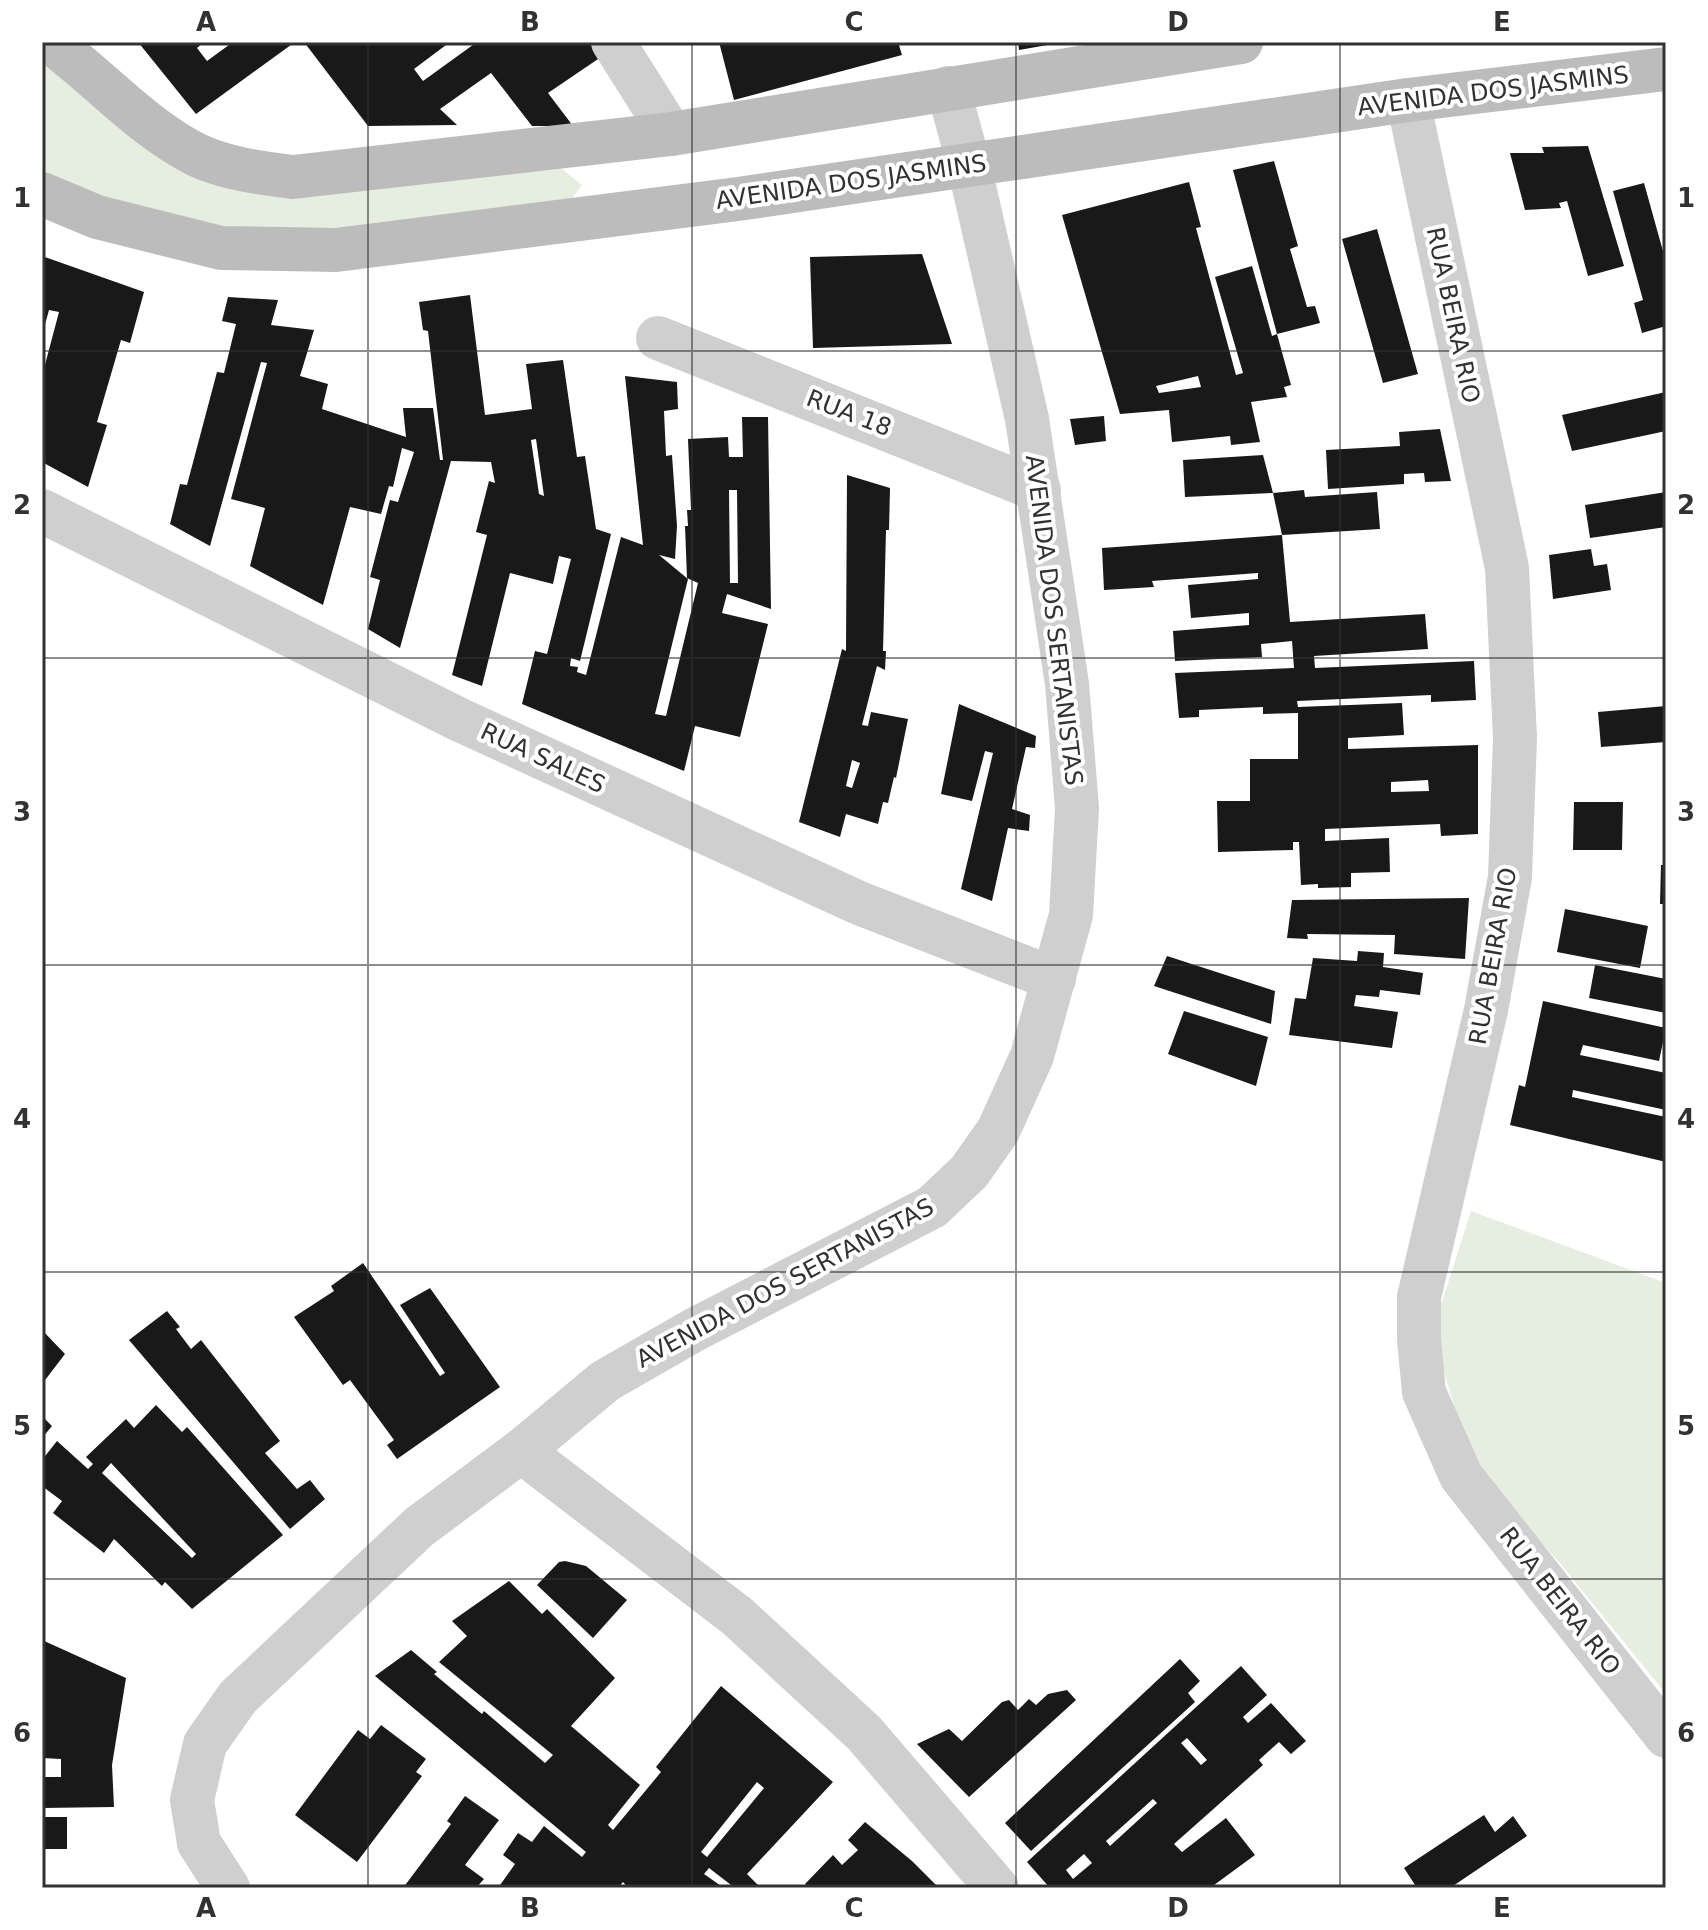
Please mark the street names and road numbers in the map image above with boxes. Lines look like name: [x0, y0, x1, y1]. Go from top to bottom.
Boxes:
street label: AVENIDA DOS JASMINS: [1356, 60, 1630, 122]
street label: AVENIDA DOS JASMINS: [714, 149, 988, 215]
street label: RUA BEIRA RIO: [1421, 224, 1485, 406]
street label: RUA 18: [803, 384, 895, 442]
street label: AVENIDA DOS SERTANISTAS: [1020, 453, 1088, 787]
street label: RUA SALES: [476, 717, 610, 799]
street label: RUA BEIRA RIO: [1464, 865, 1522, 1047]
street label: AVENIDA DOS SERTANISTAS: [631, 1192, 939, 1374]
street label: RUA BEIRA RIO: [1494, 1522, 1626, 1680]

